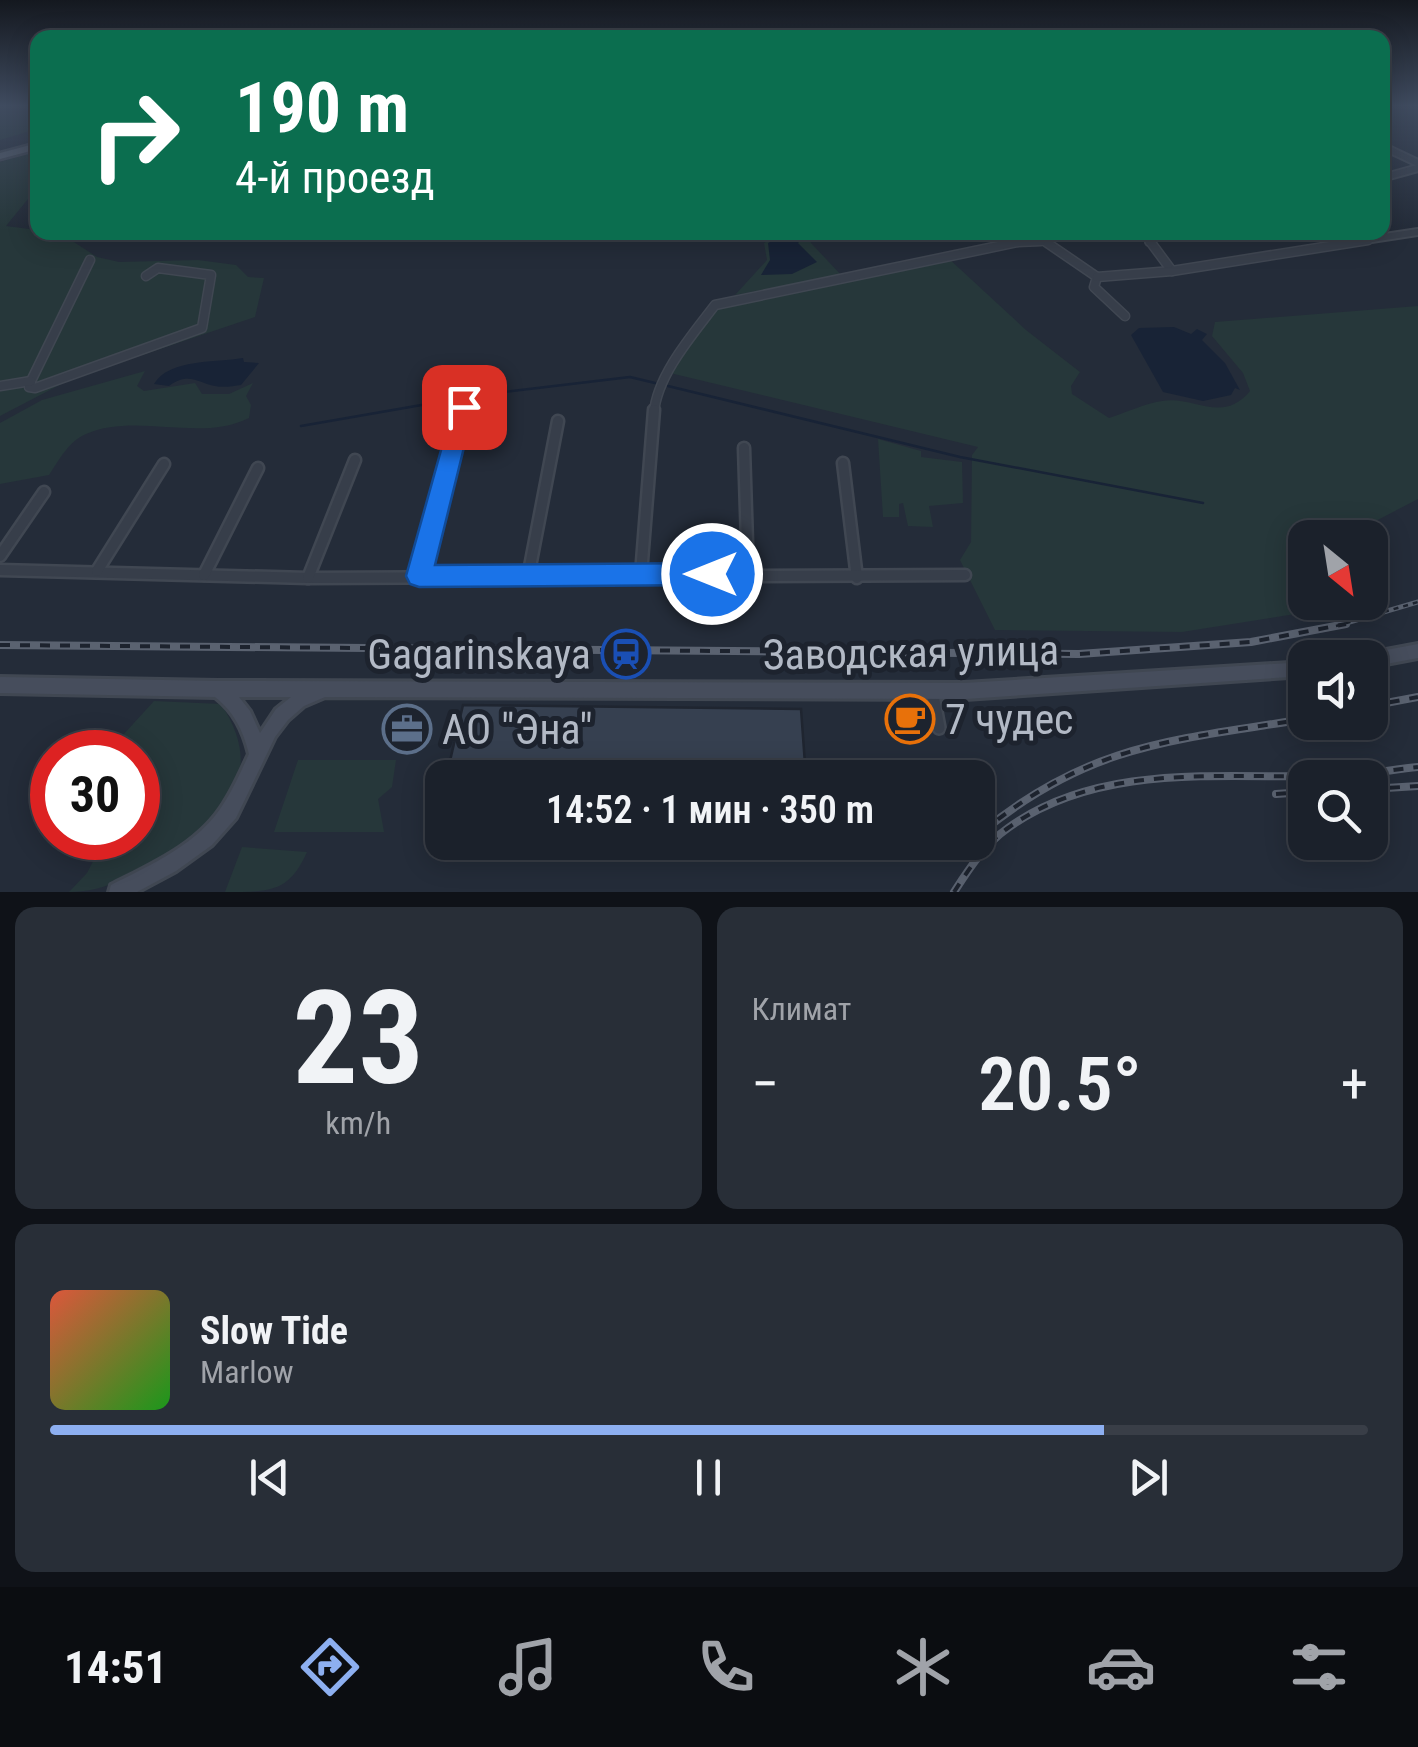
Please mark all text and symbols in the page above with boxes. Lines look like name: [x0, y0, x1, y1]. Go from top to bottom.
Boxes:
text: 190 m: [235, 67, 409, 149]
icon: right: [70, 70, 200, 200]
text: 4-й проезд: [235, 151, 435, 204]
pin: [422, 365, 507, 450]
icon: arrive: [437, 380, 492, 435]
north arrow: [1288, 520, 1388, 620]
map controls: [1288, 520, 1388, 860]
position arrow: [660, 522, 764, 626]
street label: Заводская улица: [762, 625, 1060, 680]
station icon: Gagarinskaya: [600, 628, 652, 680]
place label: Gagarinskaya: [367, 630, 591, 679]
button: sound: [1288, 640, 1388, 740]
cafe icon: 7 чудес: [884, 693, 936, 745]
place label: 7 чудес: [945, 695, 1073, 744]
office icon: АО "Эна": [381, 703, 433, 755]
place label: АО "Эна": [442, 705, 593, 754]
speed limit sign: 30: [30, 730, 160, 860]
button: search: [1288, 760, 1388, 860]
text: 14:52 · 1 мин · 350 m: [546, 788, 874, 832]
text: 23: [293, 962, 424, 1115]
text: Климат: [752, 990, 851, 1028]
text: 20.5°: [978, 1040, 1142, 1128]
text: −: [752, 1052, 779, 1116]
text: +: [1341, 1052, 1368, 1116]
text: km/h: [325, 1104, 391, 1142]
text: Slow Tide: [200, 1309, 348, 1353]
text: Marlow: [200, 1353, 293, 1391]
icon: previous: [242, 1450, 297, 1505]
icon: pause: [681, 1450, 736, 1505]
icon: next: [1121, 1450, 1176, 1505]
icon: directions: [295, 1632, 365, 1702]
icon: music: [493, 1632, 563, 1702]
icon: phone: [691, 1632, 761, 1702]
icon: climate: [888, 1632, 958, 1702]
icon: car: [1086, 1632, 1156, 1702]
icon: filters: [1284, 1632, 1354, 1702]
text: 14:51: [64, 1641, 167, 1694]

